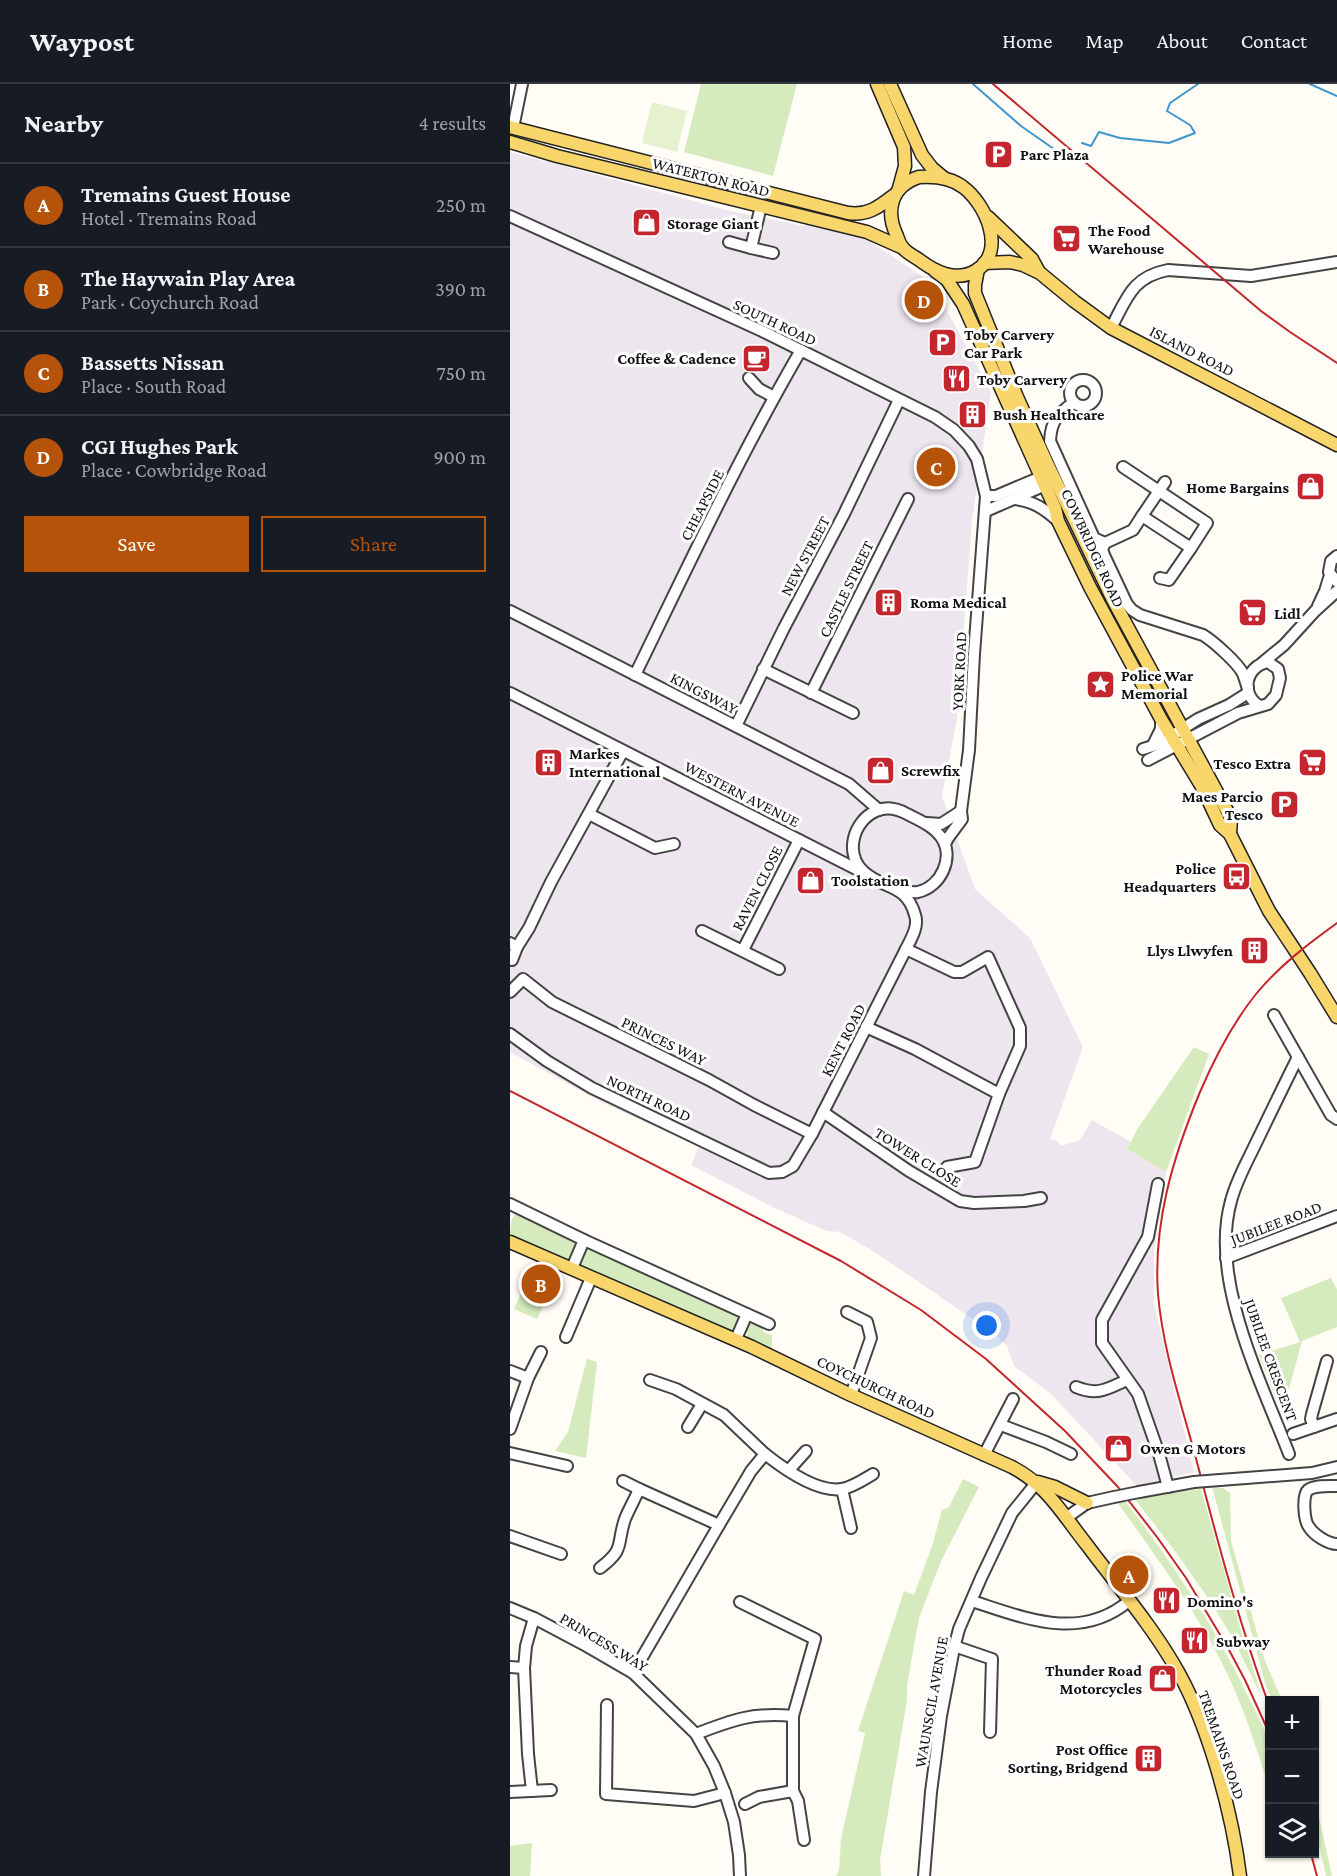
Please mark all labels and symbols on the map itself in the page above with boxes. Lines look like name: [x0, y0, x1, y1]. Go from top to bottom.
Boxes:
parking icon: Parc Plaza: [983, 138, 1015, 170]
place label: Parc Plaza: [1020, 146, 1089, 163]
street label: WATERTON ROAD: [651, 154, 771, 200]
shop icon: Storage Giant: [630, 207, 662, 239]
place label: Storage Giant: [667, 215, 759, 232]
place label: The Food Warehouse: [1087, 222, 1165, 257]
supermarket icon: The Food Warehouse: [1051, 223, 1083, 255]
pin: D: [904, 278, 944, 322]
street label: SOUTH ROAD: [731, 295, 819, 349]
street label: ISLAND ROAD: [1147, 322, 1237, 380]
place label: Toby Carvery Car Park: [964, 326, 1054, 361]
parking icon: Toby Carvery Car Park: [927, 327, 959, 359]
cafe icon: Coffee & Cadence: [741, 342, 773, 374]
place label: Coffee & Cadence: [617, 350, 737, 367]
restaurant icon: Toby Carvery: [940, 363, 972, 395]
place label: Toby Carvery: [977, 371, 1067, 388]
building icon: Bush Healthcare: [956, 398, 988, 430]
place label: Bush Healthcare: [993, 406, 1105, 423]
pin: C: [916, 444, 956, 490]
street label: CHEAPSIDE: [677, 466, 727, 543]
shop icon: Home Bargains: [1294, 471, 1326, 503]
place label: Home Bargains: [1186, 479, 1289, 496]
street label: COWBRIDGE ROAD: [1058, 486, 1128, 610]
street label: NEW STREET: [777, 513, 833, 599]
street label: CASTLE STREET: [815, 538, 877, 640]
building icon: Roma Medical: [873, 586, 905, 618]
place label: Roma Medical: [910, 594, 1007, 611]
supermarket icon: Lidl: [1237, 597, 1269, 629]
place label: Lidl: [1274, 605, 1301, 622]
street label: YORK ROAD: [948, 631, 970, 711]
place label: Police War Memorial: [1121, 667, 1194, 702]
place icon: Police War Memorial: [1084, 668, 1116, 700]
street label: KINGSWAY: [668, 669, 741, 717]
place label: Markes International: [569, 745, 661, 780]
building icon: Markes International: [532, 746, 564, 778]
supermarket icon: Tesco Extra: [1296, 747, 1328, 779]
shop icon: Screwfix: [864, 754, 896, 786]
place label: Tesco Extra: [1213, 755, 1291, 772]
street label: WESTERN AVENUE: [682, 758, 803, 830]
place label: Screwfix: [901, 762, 961, 779]
place label: Maes Parcio Tesco: [1182, 788, 1263, 823]
parking icon: Maes Parcio Tesco: [1268, 789, 1300, 821]
street label: RAVEN CLOSE: [728, 843, 786, 933]
place label: Police Headquarters: [1123, 860, 1217, 895]
bus stop icon: Police Headquarters: [1221, 861, 1253, 893]
shop icon: Toolstation: [794, 864, 826, 896]
place label: Toolstation: [831, 872, 909, 889]
building icon: Llys Llwyfen: [1238, 934, 1270, 966]
place label: Llys Llwyfen: [1147, 942, 1233, 959]
street label: KENT ROAD: [817, 1001, 869, 1079]
street label: PRINCES WAY: [619, 1013, 710, 1069]
street label: NORTH ROAD: [604, 1071, 694, 1125]
street label: TOWER CLOSE: [872, 1124, 965, 1190]
street label: JUBILEE ROAD: [1226, 1198, 1324, 1250]
pin: B: [522, 1262, 561, 1306]
street label: JUBILEE CRESCENT: [1239, 1295, 1301, 1424]
your location: [972, 1311, 1001, 1340]
street label: COYCHURCH ROAD: [814, 1352, 938, 1422]
shop icon: Owen G Motors: [1103, 1432, 1135, 1464]
place label: Owen G Motors: [1140, 1440, 1246, 1457]
pin: A: [1110, 1552, 1148, 1598]
restaurant icon: Domino's: [1150, 1585, 1182, 1617]
place label: Domino's: [1187, 1593, 1254, 1610]
street label: PRINCESS WAY: [557, 1609, 651, 1675]
restaurant icon: Subway: [1179, 1625, 1211, 1657]
place label: Subway: [1216, 1633, 1270, 1650]
street label: WAUNSCIL AVENUE: [911, 1635, 951, 1769]
place label: Thunder Road Motorcycles: [1045, 1662, 1142, 1697]
shop icon: Thunder Road Motorcycles: [1147, 1663, 1179, 1695]
street label: TREMAINS ROAD: [1195, 1689, 1249, 1801]
place label: Post Office Sorting, Bridgend: [1008, 1741, 1129, 1776]
building icon: Post Office Sorting, Bridgend: [1133, 1742, 1165, 1774]

